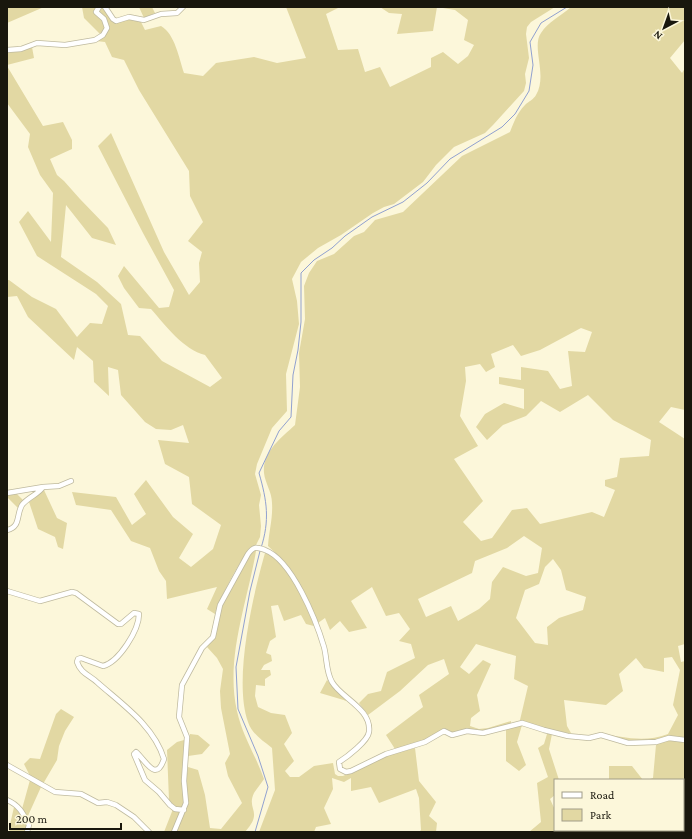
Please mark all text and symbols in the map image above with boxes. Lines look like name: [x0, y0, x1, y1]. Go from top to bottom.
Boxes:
north arrow: [644, 8, 684, 48]
text: N: [650, 28, 664, 43]
legend: [554, 779, 684, 831]
text: Road: [590, 788, 615, 802]
scale bar: [10, 805, 121, 831]
text: Park: [590, 808, 612, 822]
text: 200 m: [16, 812, 48, 826]

